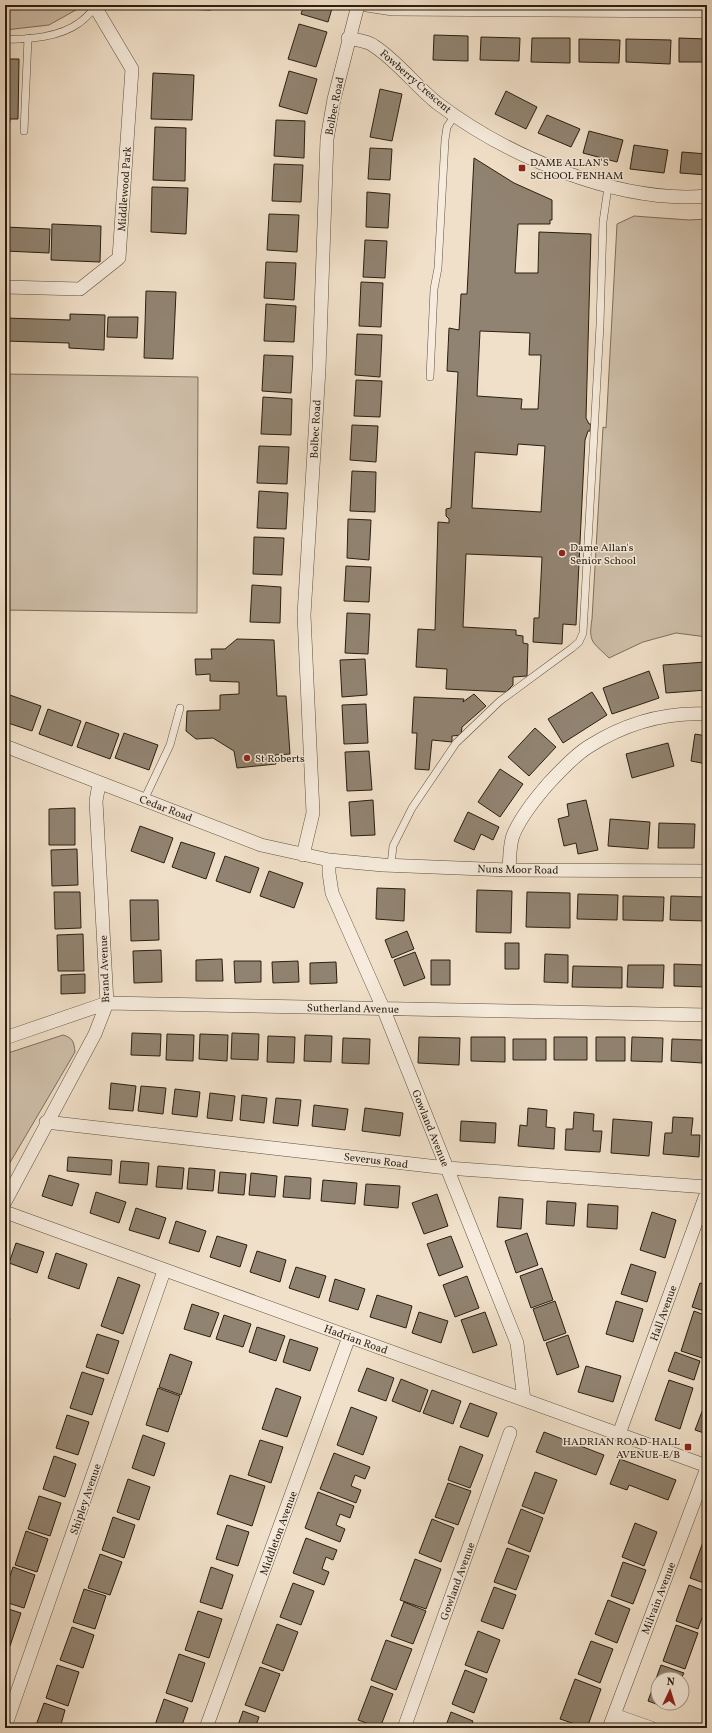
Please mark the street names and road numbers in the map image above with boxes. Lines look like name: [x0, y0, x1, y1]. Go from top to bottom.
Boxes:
street label: Fowberry Crescent: [376, 47, 454, 118]
street label: Bolbec Road: [322, 76, 348, 137]
street label: Middlewood Park: [115, 146, 136, 232]
street label: Bolbec Road: [307, 399, 326, 459]
street label: Cedar Road: [137, 792, 194, 826]
street label: Nuns Moor Road: [477, 862, 559, 879]
street label: Brand Avenue: [97, 935, 114, 1003]
street label: Sutherland Avenue: [307, 1001, 399, 1018]
street label: Gowland Avenue: [407, 1088, 452, 1169]
street label: Severus Road: [343, 1150, 409, 1173]
street label: Hall Avenue: [647, 1283, 681, 1344]
street label: Hadrian Road: [321, 1322, 390, 1359]
street label: Shipley Avenue: [67, 1462, 106, 1537]
street label: Middleton Avenue: [257, 1489, 302, 1578]
street label: Gowland Avenue: [437, 1540, 479, 1623]
street label: Milvain Avenue: [639, 1560, 680, 1637]

